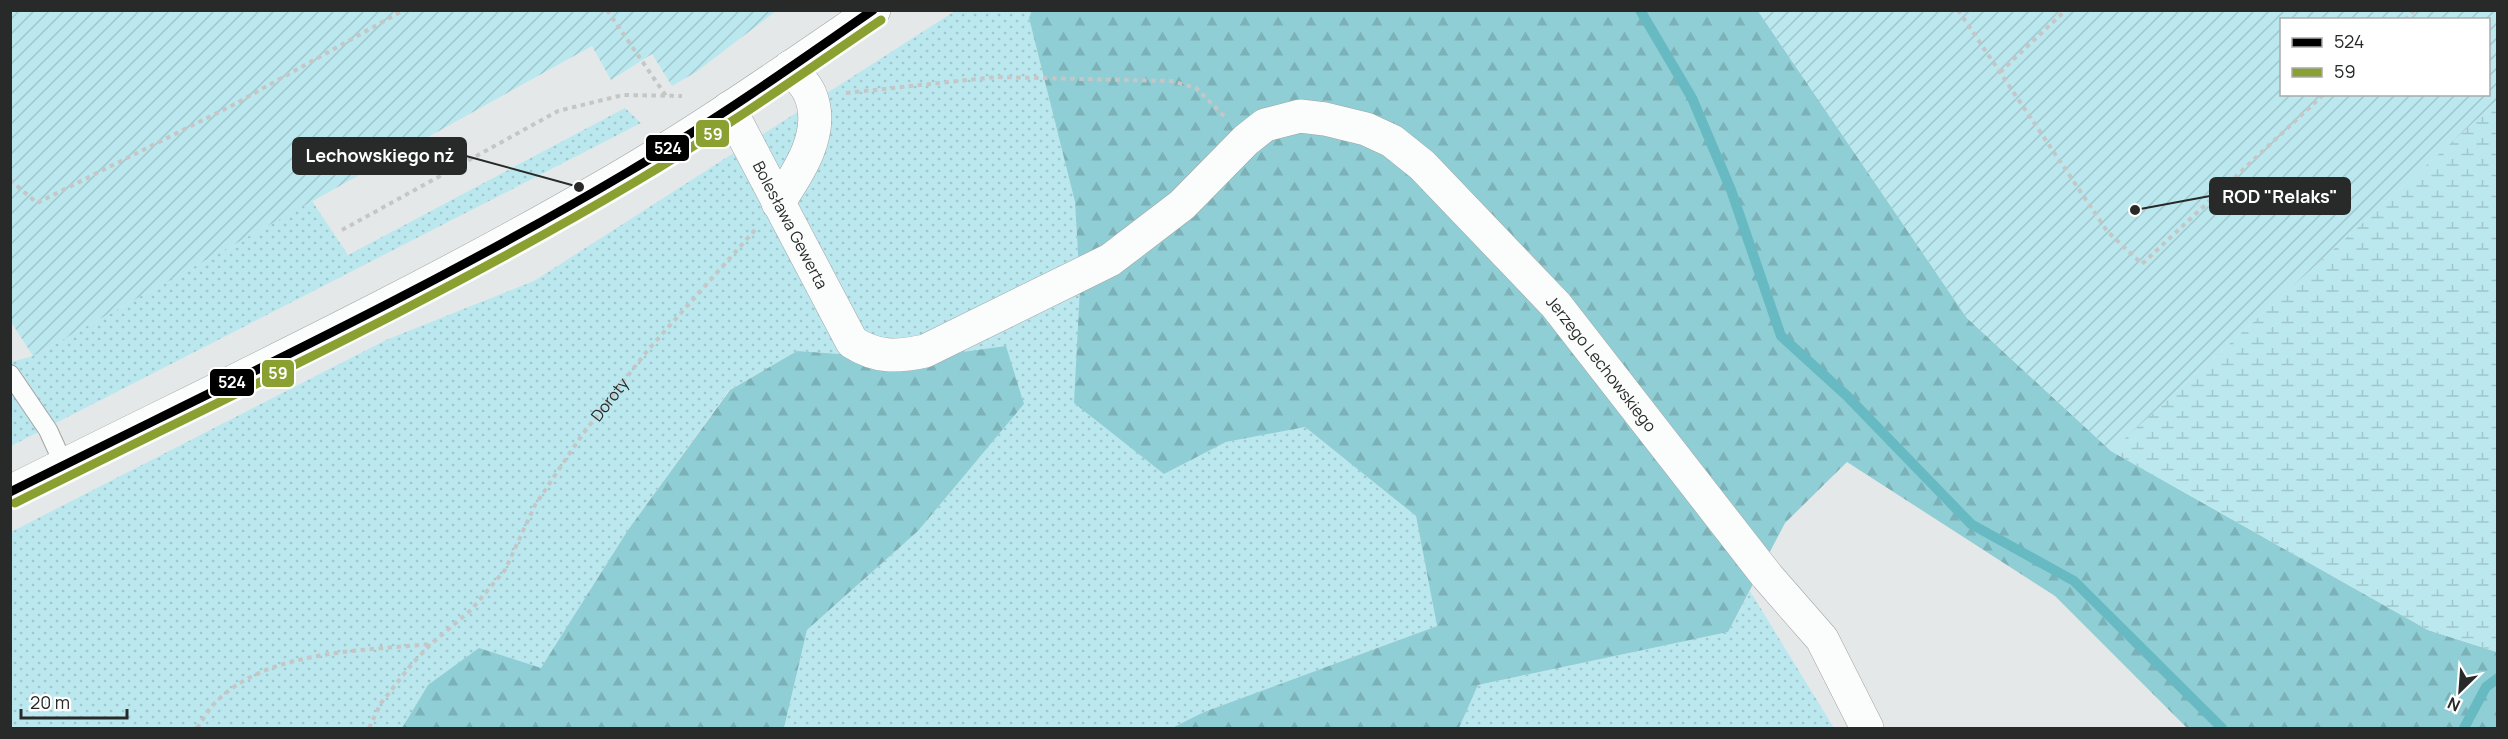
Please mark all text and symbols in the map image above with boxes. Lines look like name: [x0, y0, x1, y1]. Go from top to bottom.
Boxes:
legend: [2280, 18, 2490, 96]
text: 524: [2334, 29, 2364, 53]
text: 59: [2334, 59, 2356, 83]
line badge: 59: [695, 119, 730, 148]
text: 59: [703, 123, 723, 145]
line badge: 524: [645, 134, 690, 162]
text: 524: [654, 137, 682, 159]
callout: Lechowskiego nż: [293, 138, 466, 174]
text: Lechowskiego nż: [306, 143, 454, 167]
street label: Bolesława Gewerta: [748, 157, 833, 293]
callout: ROD "Relaks": [2210, 178, 2350, 214]
text: ROD "Relaks": [2222, 184, 2338, 208]
street label: Jerzego Lechowskiego: [1541, 291, 1662, 436]
line badge: 59: [261, 359, 295, 388]
text: 59: [268, 362, 288, 384]
line badge: 524: [209, 368, 255, 397]
text: 524: [218, 371, 246, 393]
street label: Doroty: [586, 373, 634, 426]
north arrow: [2430, 661, 2490, 721]
scale bar: [21, 682, 128, 720]
text: 20 m: [30, 690, 70, 714]
text: N: [2444, 692, 2464, 717]

